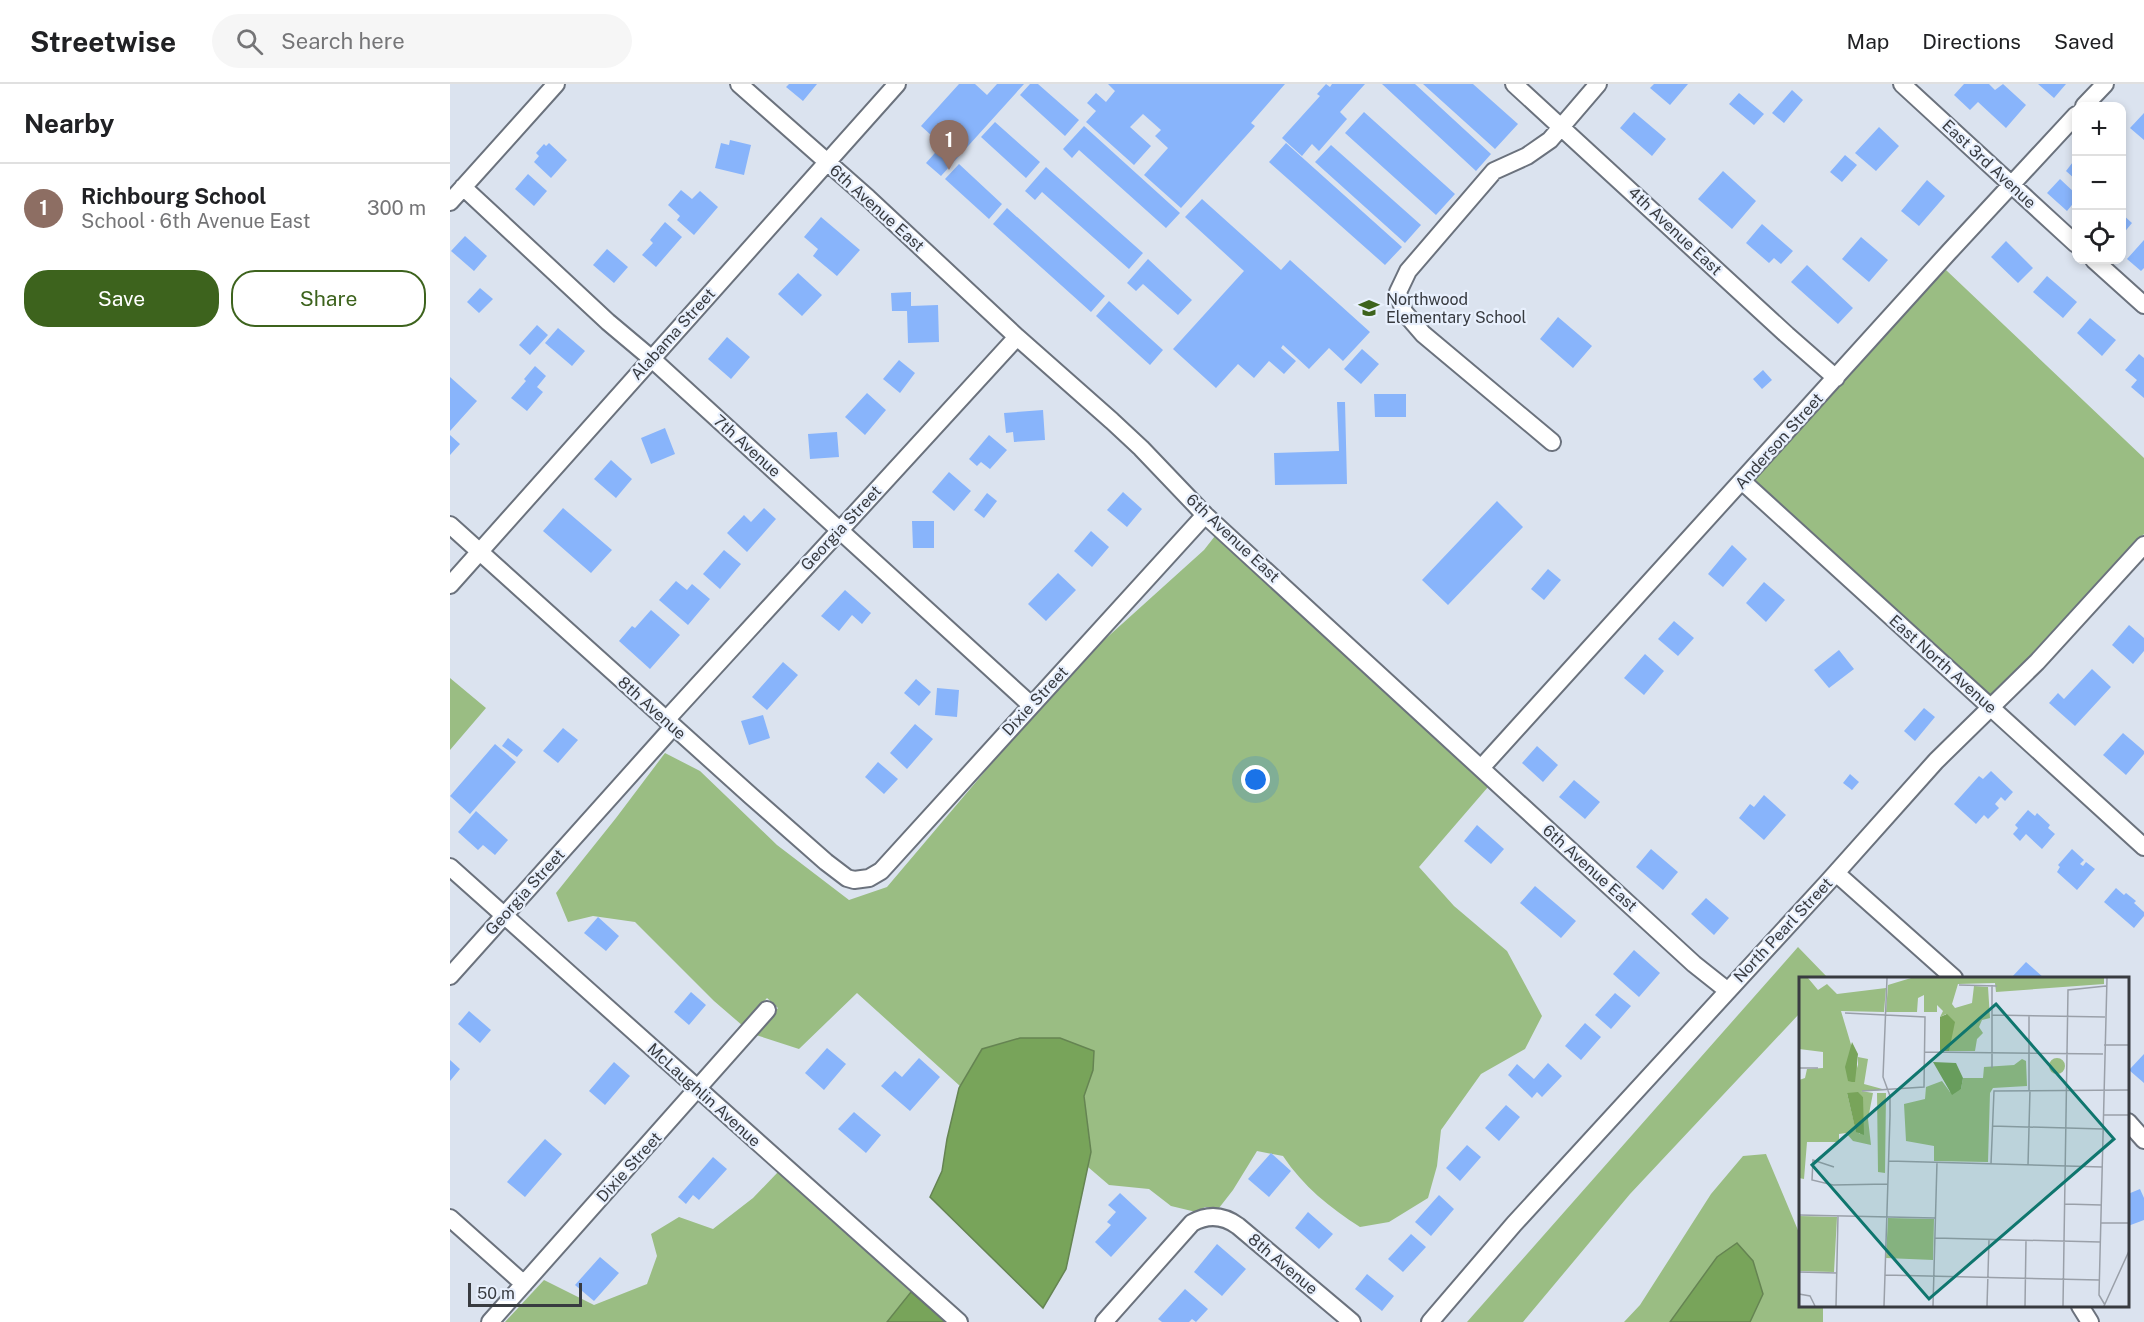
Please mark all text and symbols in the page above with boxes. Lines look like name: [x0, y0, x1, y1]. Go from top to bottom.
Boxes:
search box: [212, 14, 632, 68]
text: Streetwise: [30, 25, 176, 58]
icon: search: [233, 25, 266, 58]
text: Search here: [281, 28, 405, 54]
text: Map: [1847, 29, 1889, 54]
text: Directions: [1922, 29, 2021, 54]
text: Saved: [2054, 29, 2114, 54]
map controls: [2072, 102, 2126, 264]
button: +: [2072, 102, 2126, 156]
text: Nearby: [24, 108, 114, 139]
street label: East 3rd Avenue: [1938, 116, 2040, 212]
pin: 1: [930, 120, 968, 170]
button: −: [2072, 156, 2126, 210]
street label: 6th Avenue East: [826, 161, 928, 255]
text: Richbourg School: [81, 183, 267, 209]
street label: 4th Avenue East: [1624, 183, 1726, 279]
text: 1: [39, 196, 48, 220]
text: 300 m: [367, 196, 426, 220]
text: School · 6th Avenue East: [81, 209, 310, 233]
button: locate: [2072, 210, 2126, 264]
button: Save: [24, 270, 219, 327]
button: Share: [231, 270, 426, 327]
street label: Alabama Street: [627, 284, 719, 384]
place label: Northwood Elementary School: [1386, 290, 1527, 327]
school or university icon: Northwood Elementary School: [1357, 296, 1381, 320]
street label: Anderson Street: [1731, 389, 1827, 493]
street label: 7th Avenue: [709, 411, 785, 481]
street label: Georgia Street: [797, 482, 885, 574]
street label: 6th Avenue East: [1182, 490, 1284, 586]
street label: East North Avenue: [1885, 611, 2001, 717]
street label: Dixie Street: [998, 662, 1072, 740]
street label: 8th Avenue: [614, 673, 690, 743]
your location: [1241, 765, 1270, 794]
street label: 6th Avenue East: [1539, 821, 1641, 915]
street label: Georgia Street: [481, 845, 569, 939]
street label: North Pearl Street: [1730, 874, 1836, 986]
inset map: [1799, 977, 2129, 1307]
street label: McLaughlin Avenue: [643, 1039, 765, 1151]
street label: Dixie Street: [593, 1128, 665, 1206]
street label: 8th Avenue: [1244, 1230, 1322, 1298]
scale bar: [468, 1280, 582, 1308]
text: 50 m: [477, 1284, 515, 1303]

